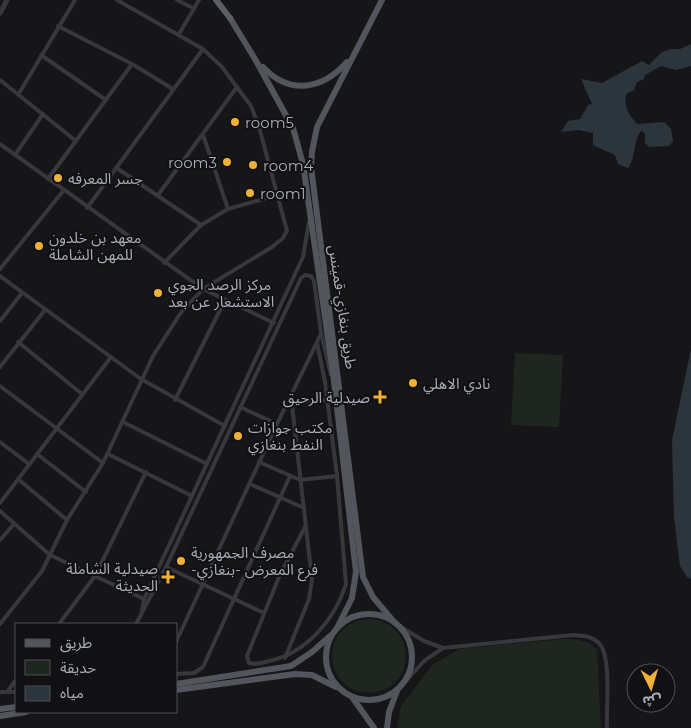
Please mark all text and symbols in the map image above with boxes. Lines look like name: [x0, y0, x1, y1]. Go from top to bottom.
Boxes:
place label: room5: [245, 113, 294, 132]
marker: room5: [229, 116, 241, 128]
place label: room3: [168, 153, 217, 172]
marker: room3: [221, 156, 233, 168]
place label: room4: [263, 156, 314, 175]
marker: room4: [247, 159, 259, 171]
place label: جسر المعرفه: [68, 169, 143, 188]
marker: جسر المعرفه: [52, 172, 64, 184]
place label: room1: [260, 184, 306, 203]
marker: room1: [244, 187, 256, 199]
place label: معهد بن خلدون للمهن الشاملة: [49, 228, 141, 264]
marker: معهد بن خلدون للمهن الشاملة: [33, 240, 45, 252]
street label: طريق بنغازي-قمينس: [322, 244, 361, 371]
place label: مركز الرصد الجوي الاستشعار عن بعد: [168, 275, 274, 311]
marker: مركز الرصد الجوي الاستشعار عن بعد: [152, 287, 164, 299]
place label: نادي الاهلي: [423, 374, 490, 395]
marker: نادي الاهلي: [407, 377, 419, 389]
place label: صيدلية الرحيق: [283, 388, 370, 408]
marker: صيدلية الرحيق: [374, 391, 386, 403]
place label: مكتب جوازات النفط بنغازي: [248, 418, 333, 456]
marker: مكتب جوازات النفط بنغازي: [232, 430, 244, 442]
place label: مصرف الجمهورية -فرع المعرض -بنغازي: [191, 543, 318, 582]
marker: مصرف الجمهورية -فرع المعرض -بنغازي: [175, 555, 187, 567]
place label: صيدلية الشاملة الحديثة: [66, 559, 158, 595]
marker: صيدلية الشاملة الحديثة: [162, 571, 174, 583]
legend: [15, 623, 178, 713]
text: طريق: [60, 633, 92, 653]
text: حديقة: [60, 658, 96, 677]
north arrow: [626, 663, 676, 713]
text: مياه: [60, 683, 84, 702]
text: ش: [642, 691, 662, 711]

